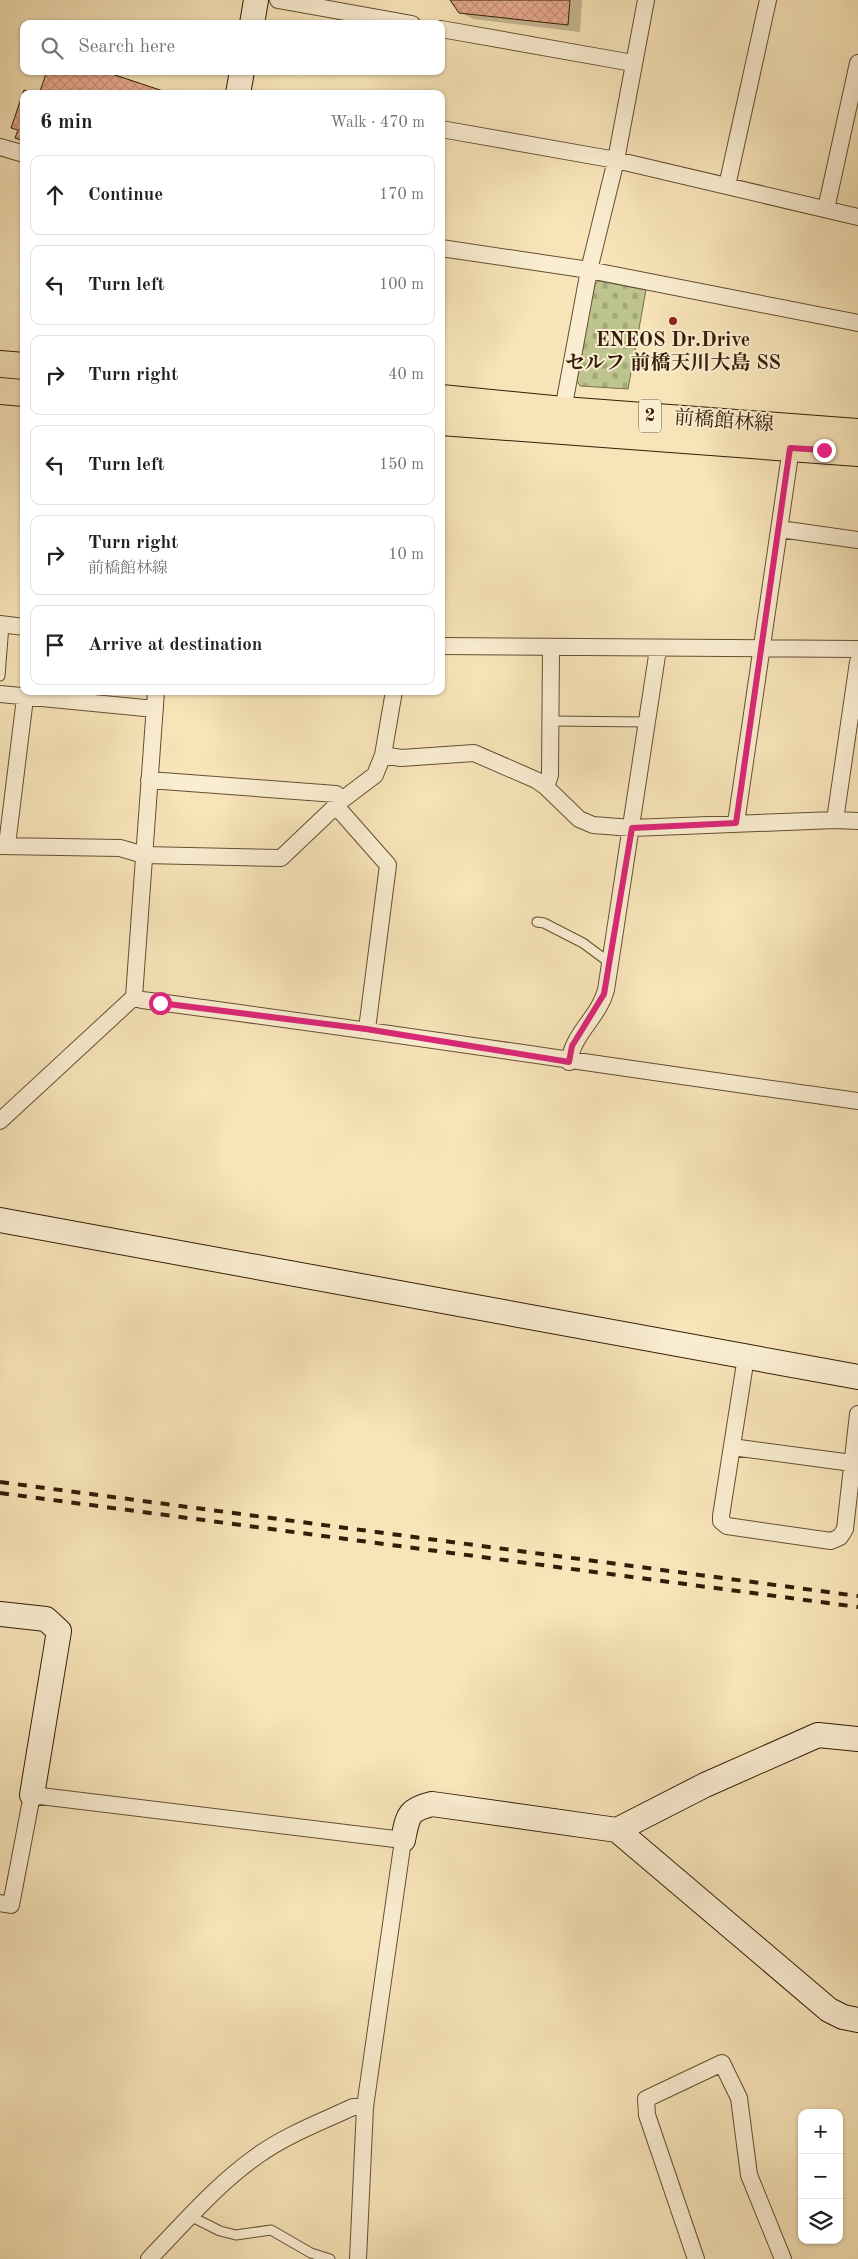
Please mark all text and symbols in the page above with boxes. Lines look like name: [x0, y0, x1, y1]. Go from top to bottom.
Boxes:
search box: [20, 20, 445, 75]
icon: search: [38, 34, 66, 62]
text: Search here: [78, 38, 175, 57]
text: 6 min: [40, 112, 93, 133]
text: Walk · 470 m: [330, 115, 425, 131]
icon: ahead: [41, 181, 69, 209]
text: Continue: [88, 186, 163, 205]
text: 170 m: [379, 187, 424, 203]
icon: left: [41, 271, 69, 299]
text: Turn left: [88, 276, 165, 295]
text: 100 m: [379, 277, 424, 293]
marker: ENEOS Dr.Drive セルフ 前橋天川大島 SS: [667, 315, 679, 327]
place label: ENEOS Dr.Drive セルフ 前橋天川大島 SS: [565, 331, 781, 374]
icon: right: [41, 361, 69, 389]
text: Turn right: [88, 366, 178, 385]
text: 40 m: [388, 367, 424, 383]
road number: 2: [639, 400, 661, 432]
street label: 前橋館林線: [673, 407, 775, 435]
route end: [813, 439, 836, 462]
icon: left: [41, 451, 69, 479]
text: Turn left: [88, 456, 165, 475]
text: 150 m: [379, 457, 424, 473]
text: Turn right: [88, 534, 178, 553]
icon: right: [41, 541, 69, 569]
text: 10 m: [388, 547, 424, 563]
text: 前橋館林線: [88, 561, 168, 577]
icon: arrive: [41, 631, 69, 659]
text: Arrive at destination: [88, 636, 262, 655]
route start: [149, 992, 172, 1015]
map controls: [798, 2109, 843, 2244]
button: +: [798, 2109, 843, 2154]
button: −: [798, 2154, 843, 2199]
button: layers: [798, 2199, 843, 2244]

